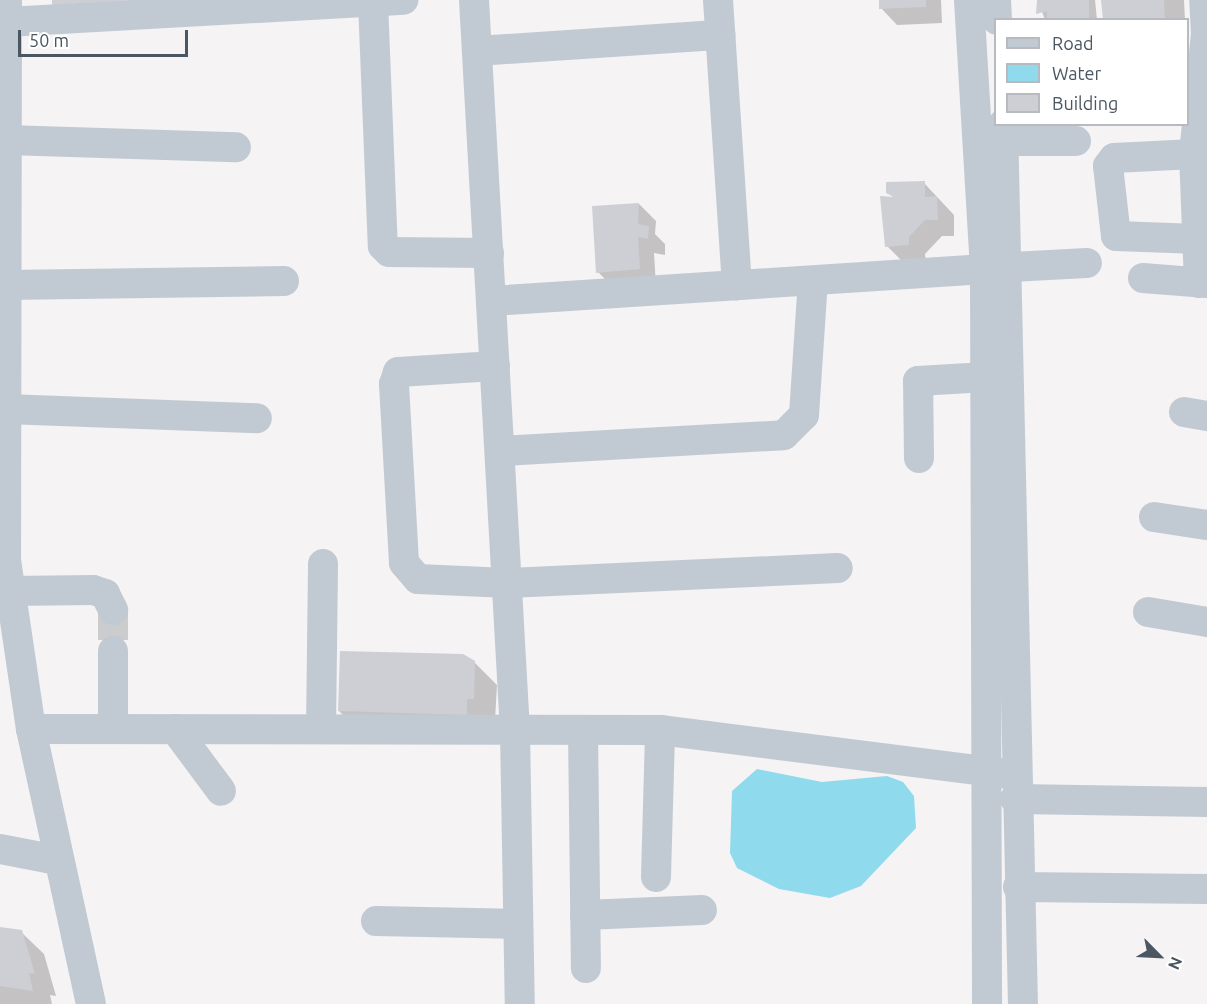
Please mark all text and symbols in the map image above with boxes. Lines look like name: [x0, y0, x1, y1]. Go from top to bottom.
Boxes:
scale bar: [21, 18, 190, 56]
legend: [994, 18, 1189, 126]
text: 50 m: [29, 30, 69, 50]
text: Road: [1052, 33, 1094, 53]
text: Water: [1052, 63, 1101, 83]
text: Building: [1052, 93, 1118, 113]
north arrow: [1129, 926, 1189, 986]
text: N: [1165, 954, 1186, 972]

